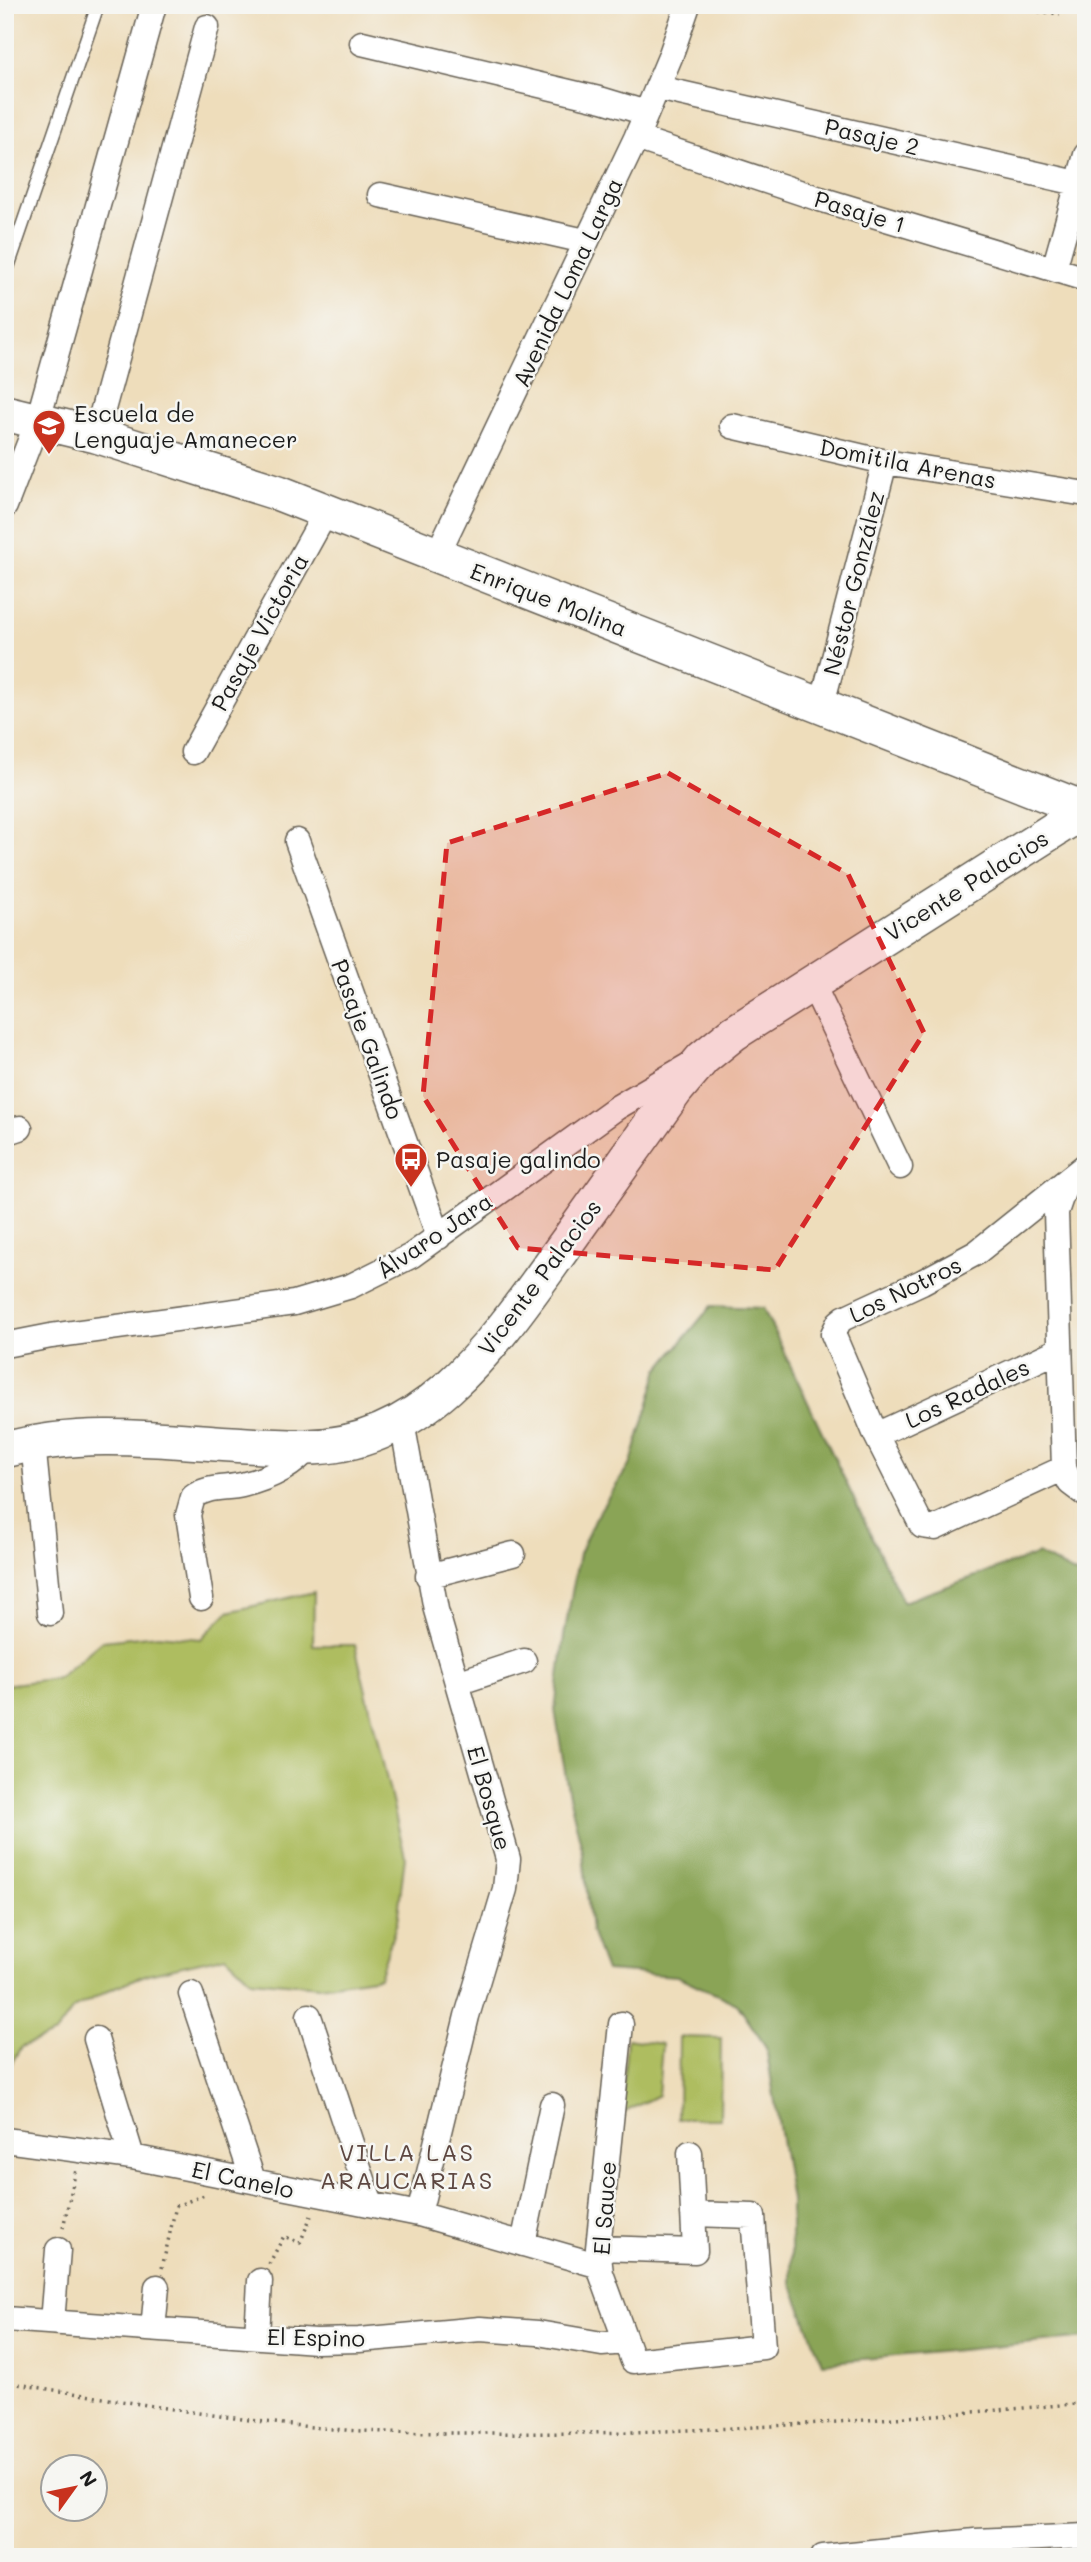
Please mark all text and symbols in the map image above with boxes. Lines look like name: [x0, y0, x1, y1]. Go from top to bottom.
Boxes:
street label: Pasaje 2: [822, 111, 922, 161]
street label: Avenida Loma Larga: [505, 173, 629, 391]
street label: Pasaje 1: [811, 183, 909, 239]
place label: Escuela de Lenguaje Amanecer: [74, 398, 298, 454]
school or university icon: Escuela de Lenguaje Amanecer: [30, 407, 68, 456]
street label: Domitila Arenas: [817, 431, 999, 495]
street label: Néstor González: [816, 488, 890, 678]
street label: Pasaje Victoria: [203, 548, 315, 716]
street label: Enrique Molina: [466, 555, 632, 643]
street label: Vicente Palacios: [878, 822, 1054, 948]
street label: Pasaje Galindo: [325, 955, 411, 1123]
bus stop icon: Pasaje galindo: [392, 1140, 430, 1189]
place label: Pasaje galindo: [436, 1144, 601, 1174]
street label: Álvaro Jara: [370, 1185, 498, 1285]
street label: Vicente Palacios: [470, 1193, 608, 1361]
street label: Los Notros: [844, 1249, 966, 1329]
street label: Los Radales: [900, 1351, 1034, 1435]
street label: El Bosque: [461, 1742, 519, 1854]
district label: VILLA LAS ARAUCARIAS: [320, 2136, 494, 2195]
street label: El Canelo: [189, 2154, 297, 2204]
street label: El Sauce: [586, 2160, 622, 2256]
street label: El Espino: [267, 2321, 365, 2353]
north arrow: [38, 2454, 108, 2524]
text: N: [74, 2466, 103, 2491]

